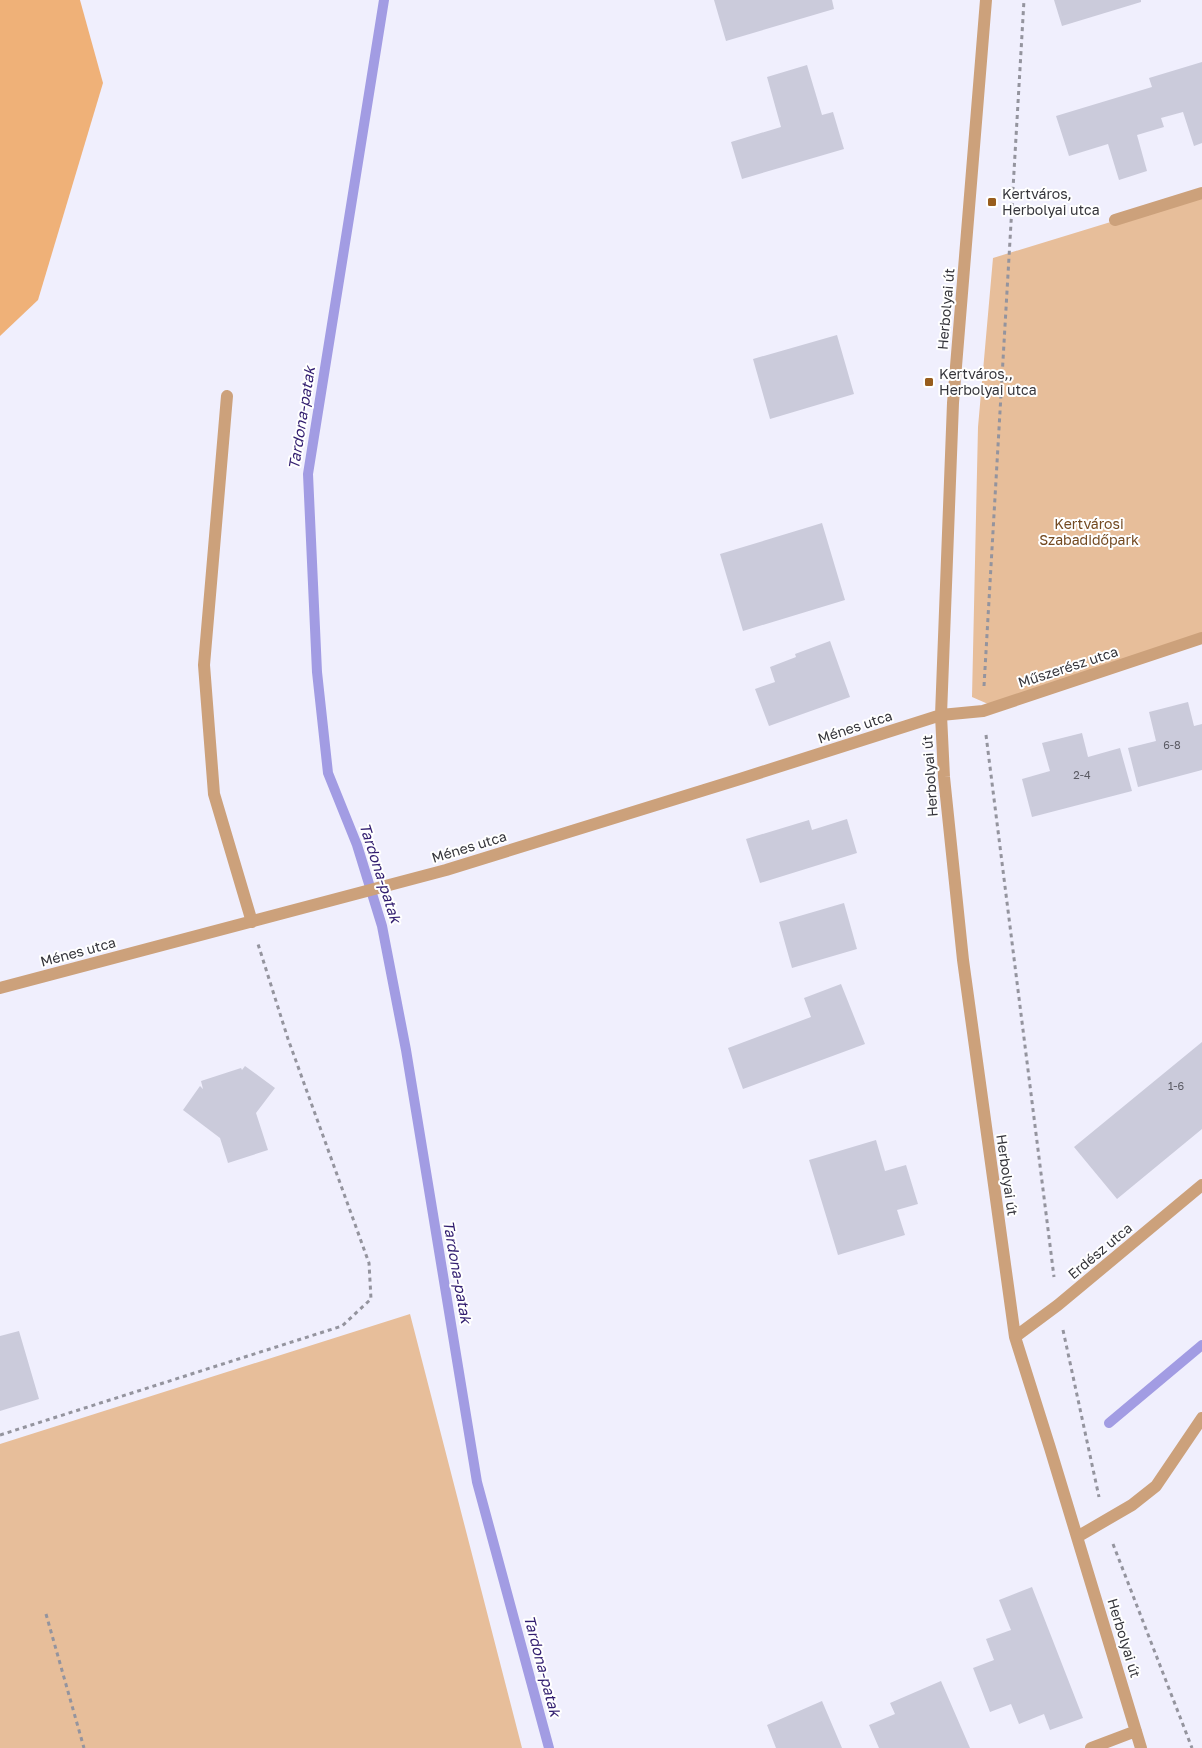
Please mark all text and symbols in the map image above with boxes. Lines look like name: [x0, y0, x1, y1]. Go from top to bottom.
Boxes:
place label: Kertváros, Herbolyai utca: [1002, 185, 1100, 218]
marker: Kertváros, Herbolyai utca: [986, 196, 998, 208]
street label: Herbolyai út: [933, 267, 958, 351]
water label: Tardona-patak: [284, 363, 318, 471]
place label: Kertváros,, Herbolyai utca: [939, 365, 1037, 398]
marker: Kertváros,, Herbolyai utca: [923, 376, 935, 388]
park label: Kertvárosi Szabadidőpark: [1039, 515, 1139, 548]
street label: Műszerész utca: [1016, 642, 1120, 691]
street label: Ménes utca: [815, 706, 894, 747]
street label: Herbolyai út: [918, 734, 941, 818]
house number: 6-8: [1163, 738, 1181, 751]
house number: 2-4: [1073, 768, 1091, 781]
water label: Tardona-patak: [356, 820, 406, 926]
street label: Ménes utca: [429, 827, 508, 866]
street label: Ménes utca: [38, 933, 117, 970]
house number: 1-6: [1168, 1079, 1184, 1092]
street label: Herbolyai út: [993, 1133, 1022, 1217]
water label: Tardona-patak: [440, 1219, 476, 1326]
street label: Erdész utca: [1064, 1219, 1135, 1282]
street label: Herbolyai út: [1104, 1596, 1145, 1680]
water label: Tardona-patak: [521, 1613, 566, 1720]

